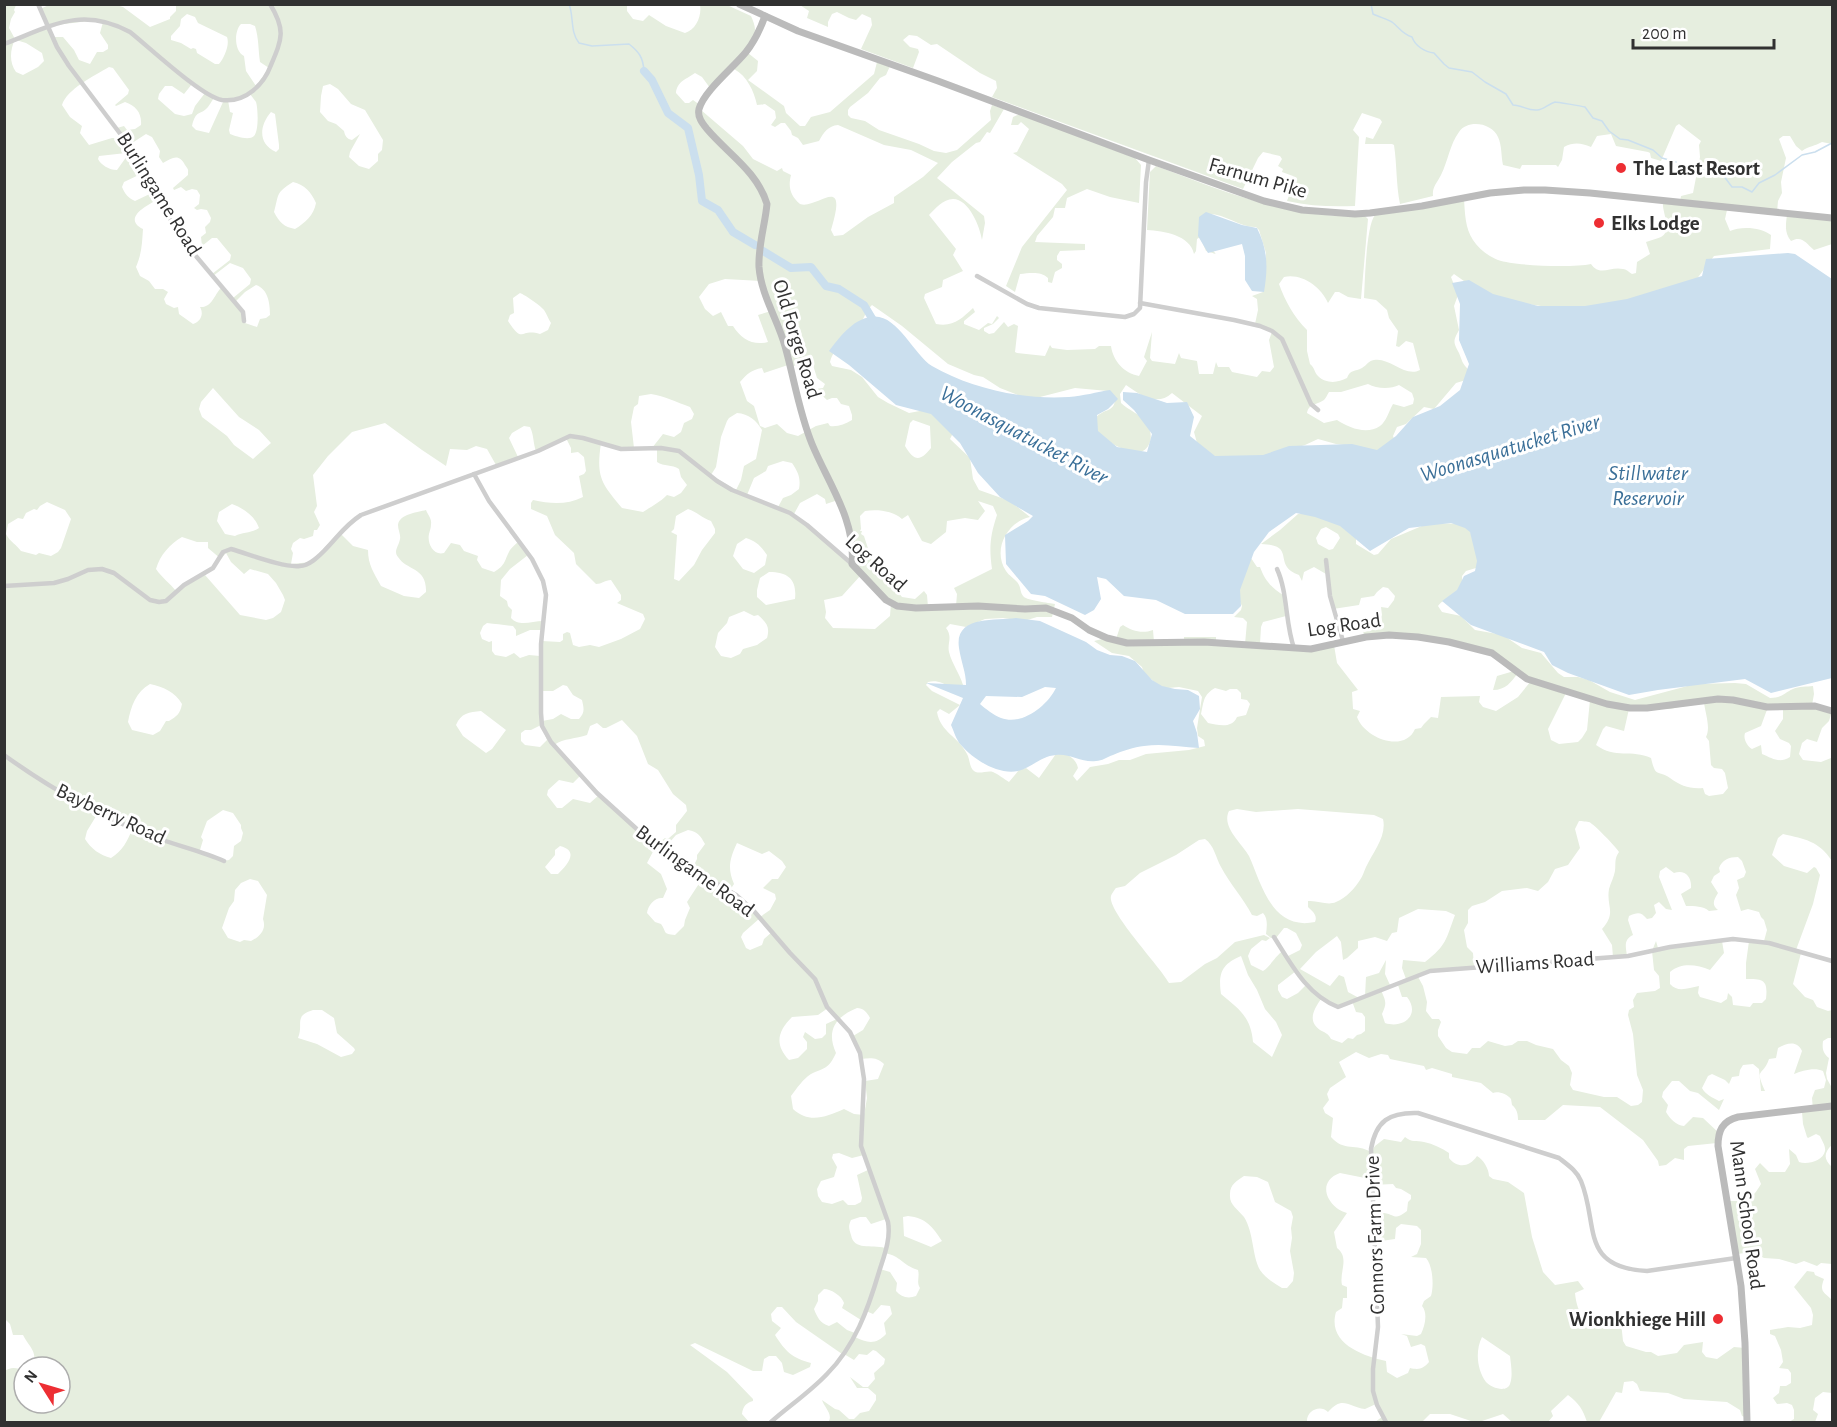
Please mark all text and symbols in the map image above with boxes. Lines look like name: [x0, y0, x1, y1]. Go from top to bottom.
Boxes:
scale bar: [1633, 12, 1774, 50]
text: 200 m: [1642, 25, 1687, 43]
street label: Burlingame Road: [113, 129, 205, 259]
street label: Farnum Pike: [1206, 154, 1310, 202]
place label: The Last Resort: [1633, 158, 1760, 179]
marker: The Last Resort: [1614, 161, 1628, 175]
place label: Elks Lodge: [1611, 213, 1700, 234]
marker: Elks Lodge: [1592, 216, 1606, 230]
street label: Old Forge Road: [769, 277, 825, 401]
water label: Woonasquatucket River: [937, 382, 1112, 489]
water label: Woonasquatucket River: [1418, 410, 1603, 486]
water label: Stillwater Reservoir: [1608, 462, 1689, 509]
street label: Log Road: [841, 530, 911, 596]
street label: Log Road: [1306, 609, 1382, 641]
street label: Bayberry Road: [53, 780, 169, 849]
street label: Burlingame Road: [632, 821, 758, 921]
street label: Williams Road: [1475, 948, 1595, 978]
street label: Mann School Road: [1726, 1139, 1768, 1291]
street label: Connors Farm Drive: [1362, 1155, 1388, 1315]
place label: Wionkhiege Hill: [1569, 1309, 1706, 1330]
marker: Wionkhiege Hill: [1711, 1312, 1725, 1326]
north arrow: [12, 1355, 72, 1415]
text: N: [21, 1367, 41, 1386]

